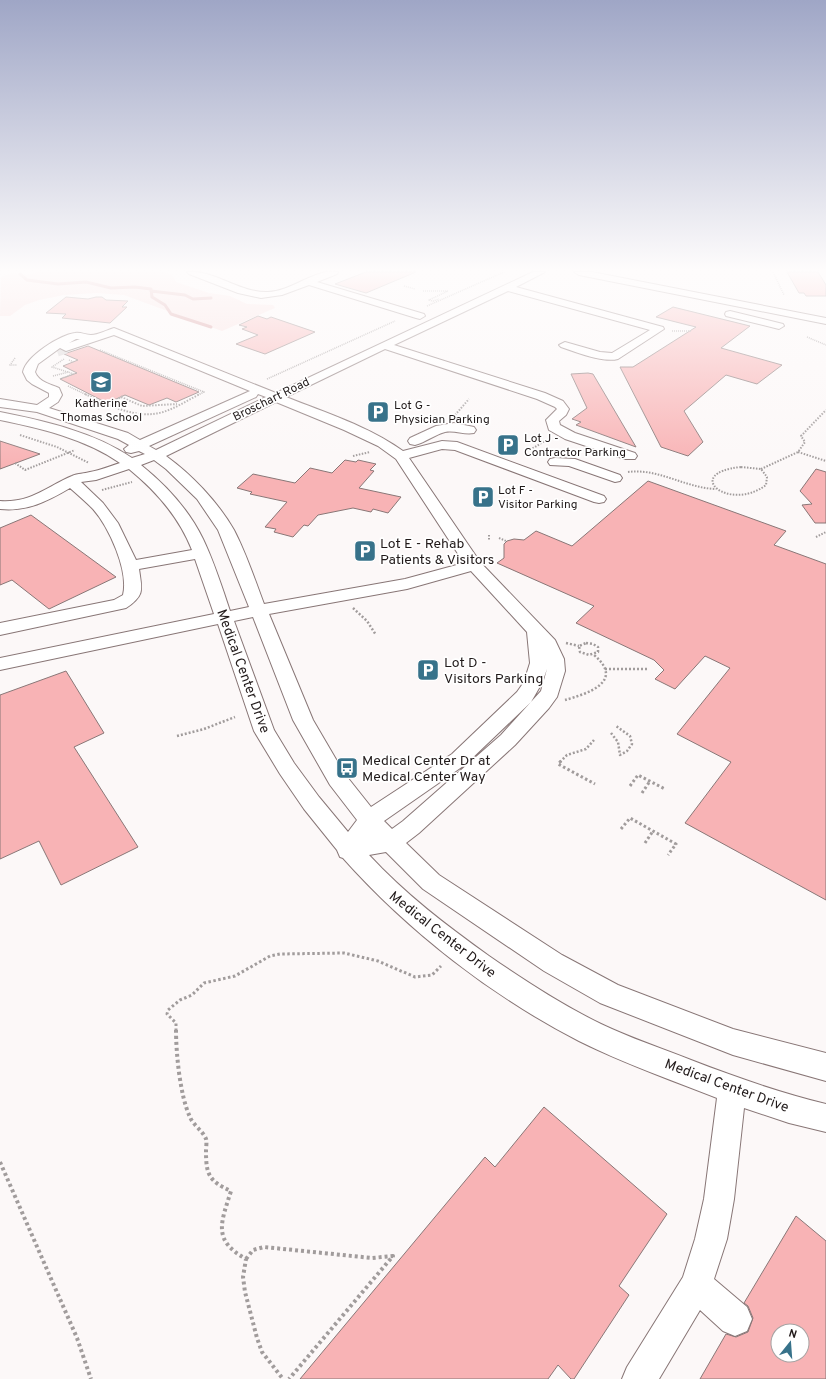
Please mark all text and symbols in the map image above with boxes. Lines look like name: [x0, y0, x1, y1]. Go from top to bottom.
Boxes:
school or university icon: Katherine Thomas School: [88, 369, 114, 395]
street label: Broschart Road: [230, 374, 313, 425]
place label: Katherine Thomas School: [60, 396, 142, 426]
place label: Lot G - Physician Parking: [394, 398, 490, 428]
parking icon: Lot G - Physician Parking: [365, 399, 391, 425]
place label: Lot J - Contractor Parking: [524, 431, 626, 461]
parking icon: Lot J - Contractor Parking: [495, 432, 521, 458]
place label: Lot F - Visitor Parking: [498, 483, 578, 513]
parking icon: Lot F - Visitor Parking: [470, 484, 496, 510]
place label: Lot E - Rehab Patients & Visitors: [380, 536, 494, 569]
parking icon: Lot E - Rehab Patients & Visitors: [352, 538, 378, 564]
street label: Medical Center Drive: [212, 607, 273, 736]
place label: Lot D - Visitors Parking: [444, 655, 543, 688]
parking icon: Lot D - Visitors Parking: [415, 657, 441, 683]
place label: Medical Center Dr at Medical Center Way: [362, 753, 491, 786]
bus stop icon: Medical Center Dr at Medical Center Way: [334, 755, 360, 781]
street label: Medical Center Drive: [385, 888, 499, 982]
street label: Medical Center Drive: [662, 1056, 791, 1117]
north arrow: [770, 1323, 810, 1363]
text: N: [787, 1327, 798, 1342]

